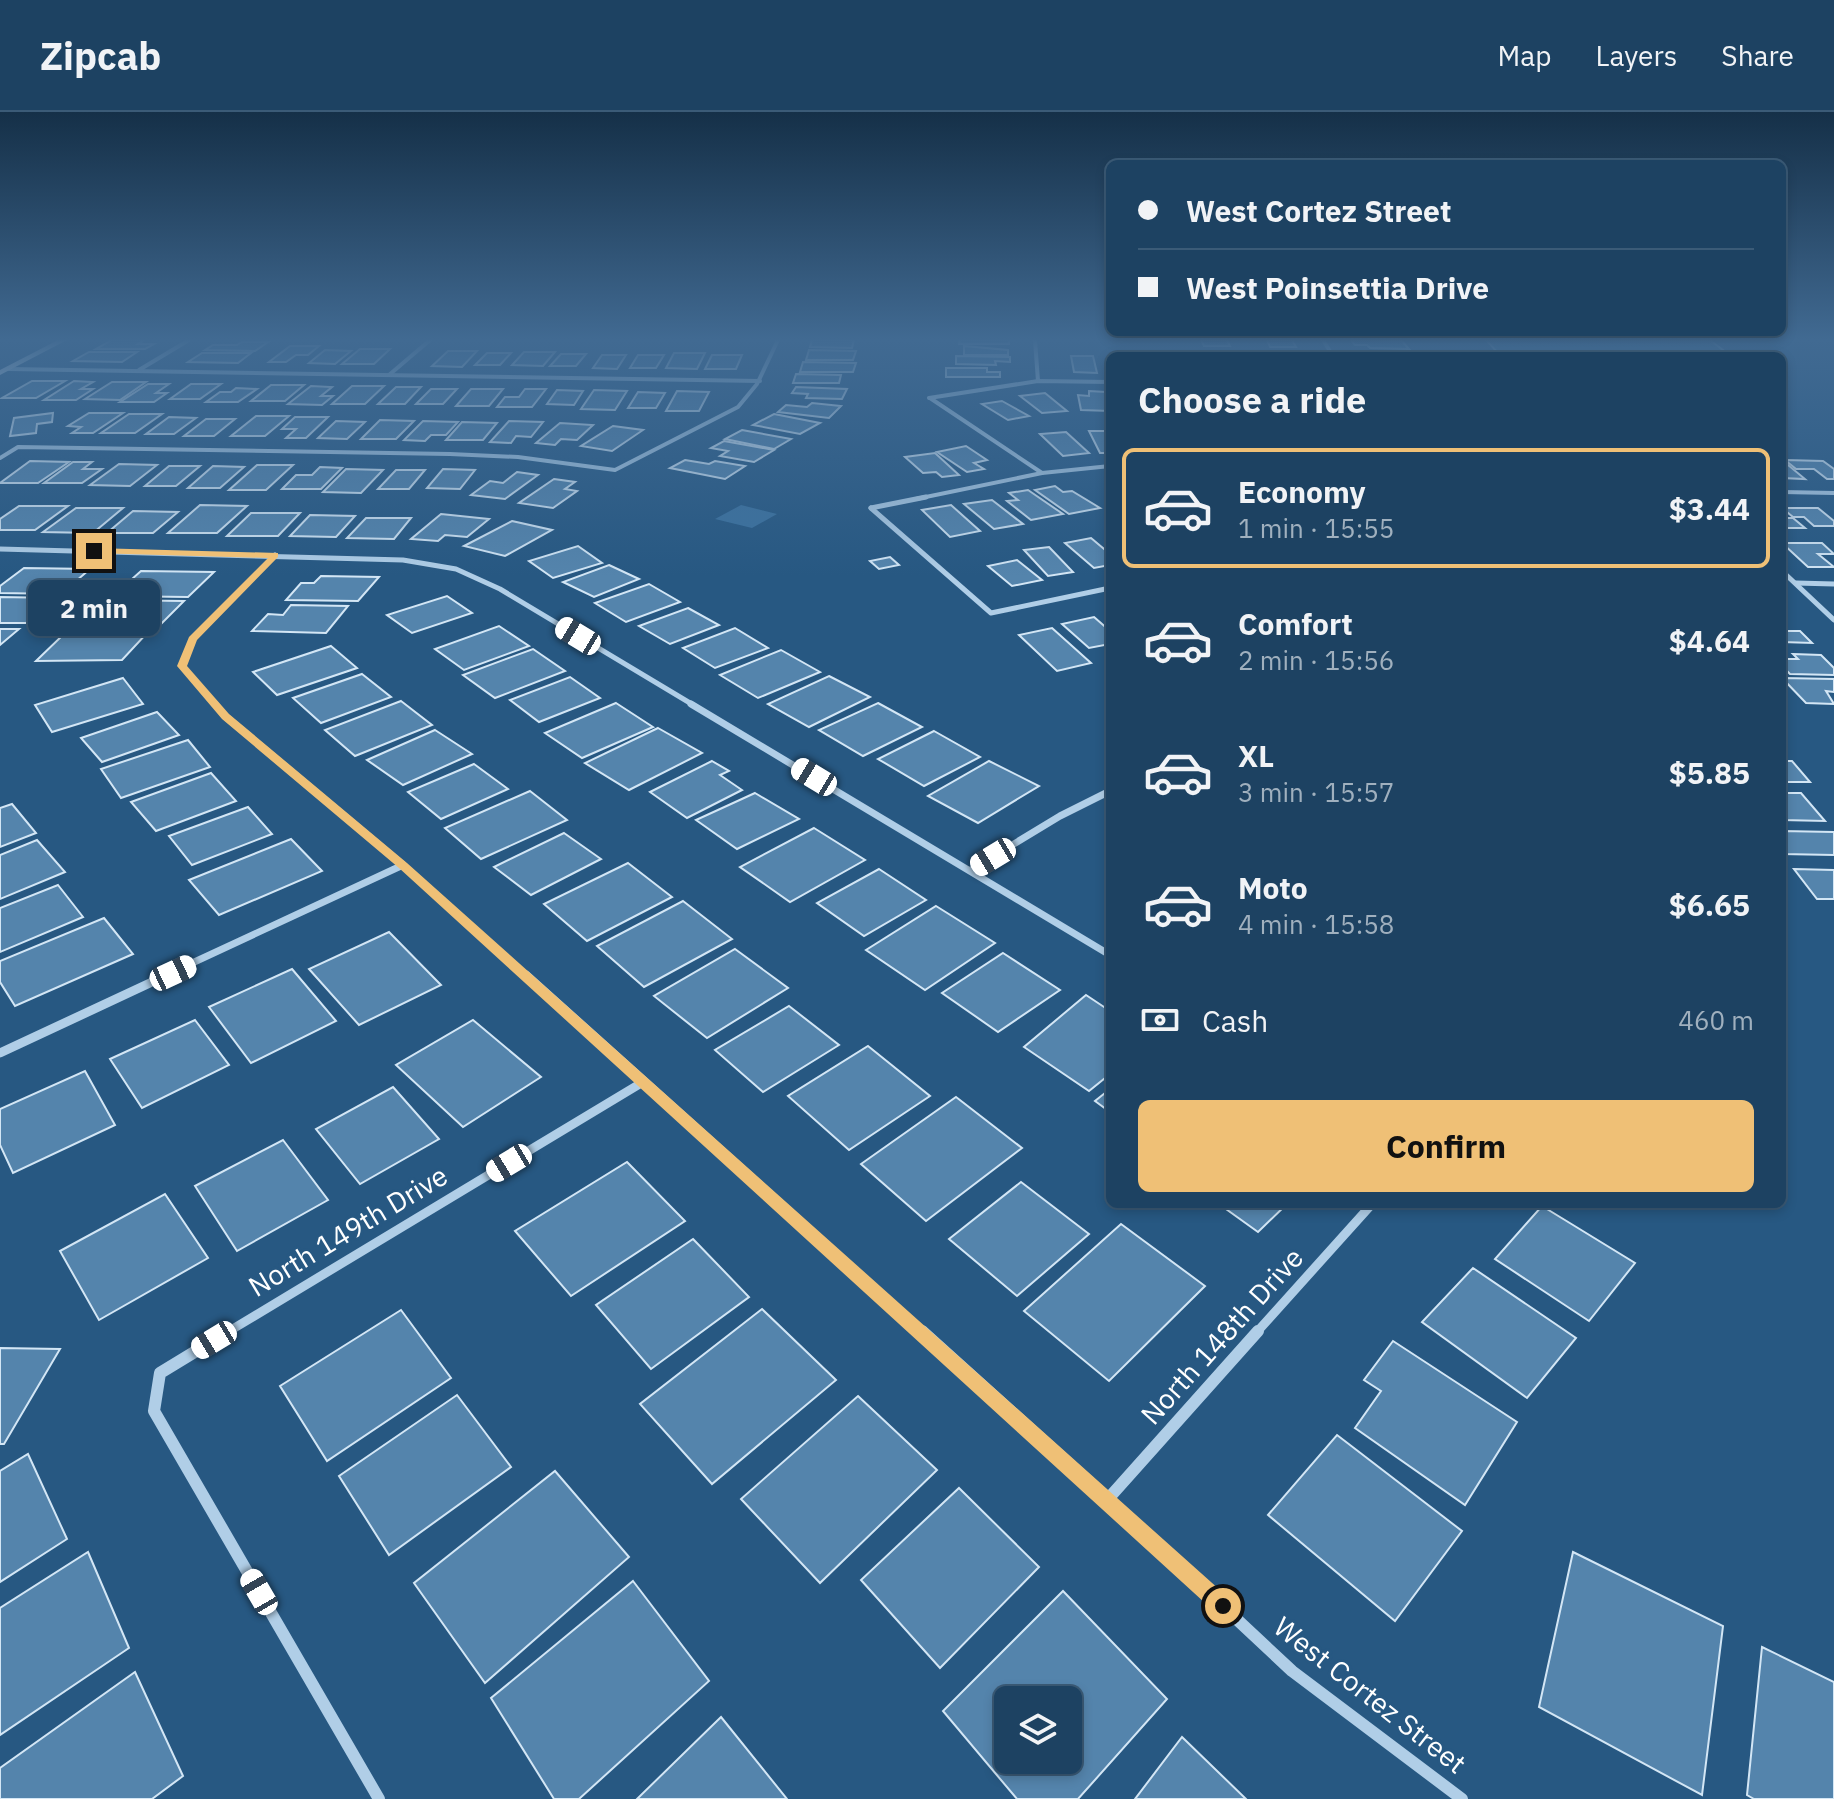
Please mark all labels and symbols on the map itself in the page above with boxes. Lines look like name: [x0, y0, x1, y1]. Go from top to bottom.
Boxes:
route end: [76, 533, 112, 569]
callout: 2 min: [28, 579, 160, 635]
car: [551, 613, 605, 659]
car: [787, 754, 841, 800]
car: [966, 834, 1020, 880]
car: [146, 952, 200, 994]
car: [482, 1140, 536, 1186]
street label: North 149th Drive: [241, 1157, 454, 1305]
street label: North 148th Drive: [1132, 1239, 1311, 1432]
car: [187, 1317, 241, 1363]
car: [237, 1565, 281, 1619]
route start: [1205, 1588, 1241, 1624]
street label: West Cortez Street: [1266, 1608, 1474, 1781]

